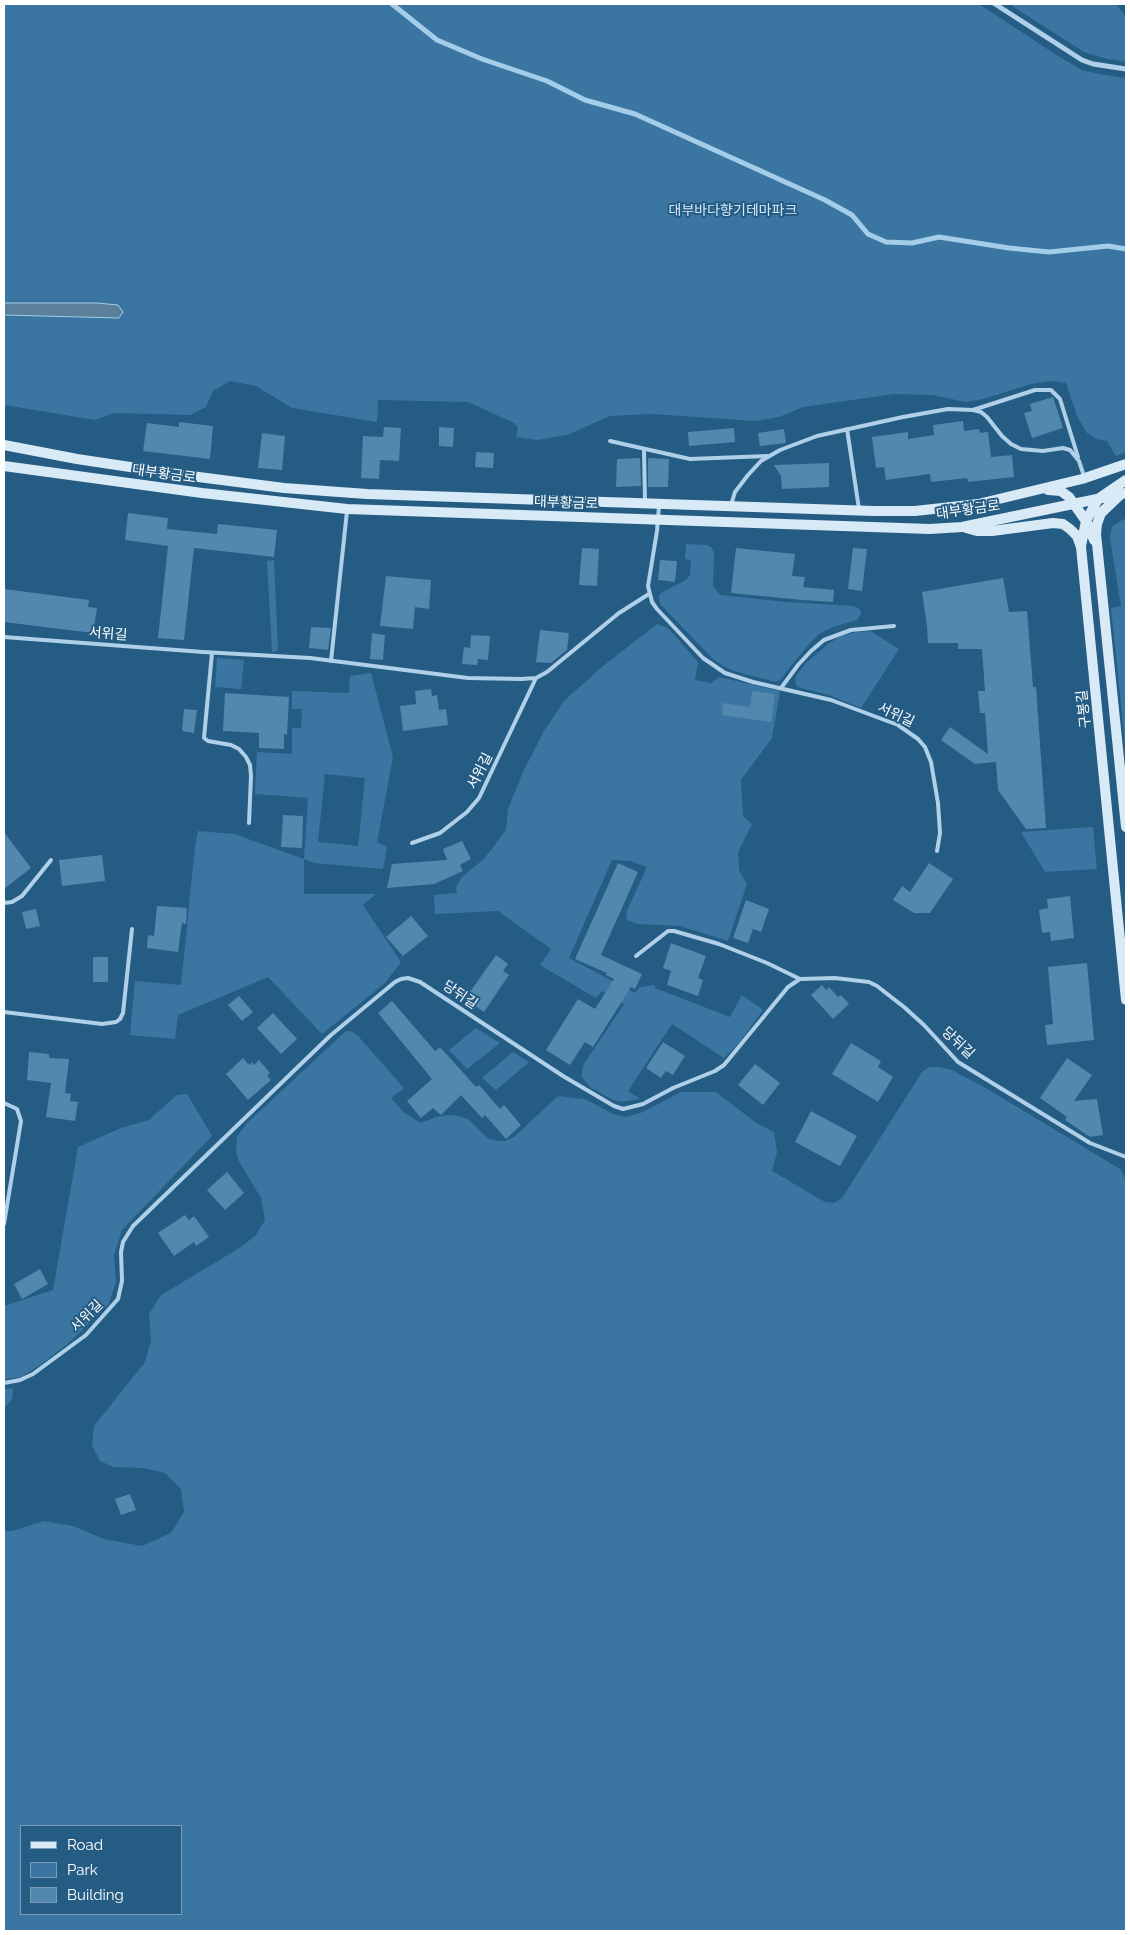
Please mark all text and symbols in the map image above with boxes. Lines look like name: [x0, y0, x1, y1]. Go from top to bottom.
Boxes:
park label: 대부바다향기테마파크: [669, 203, 797, 219]
street label: 대부황금로: [131, 461, 197, 487]
street label: 대부황금로: [534, 493, 598, 513]
street label: 대부황금로: [935, 497, 1001, 523]
street label: 서위길: [88, 624, 128, 644]
street label: 구봉길: [1074, 689, 1094, 729]
street label: 서위길: [875, 699, 917, 731]
street label: 서위길: [464, 750, 496, 792]
street label: 당뒤길: [439, 977, 481, 1013]
street label: 당뒤길: [938, 1024, 978, 1062]
street label: 서위길: [67, 1296, 107, 1336]
legend: [20, 1825, 182, 1915]
text: Road: [67, 1836, 103, 1854]
text: Park: [67, 1861, 98, 1879]
text: Building: [67, 1886, 124, 1904]

